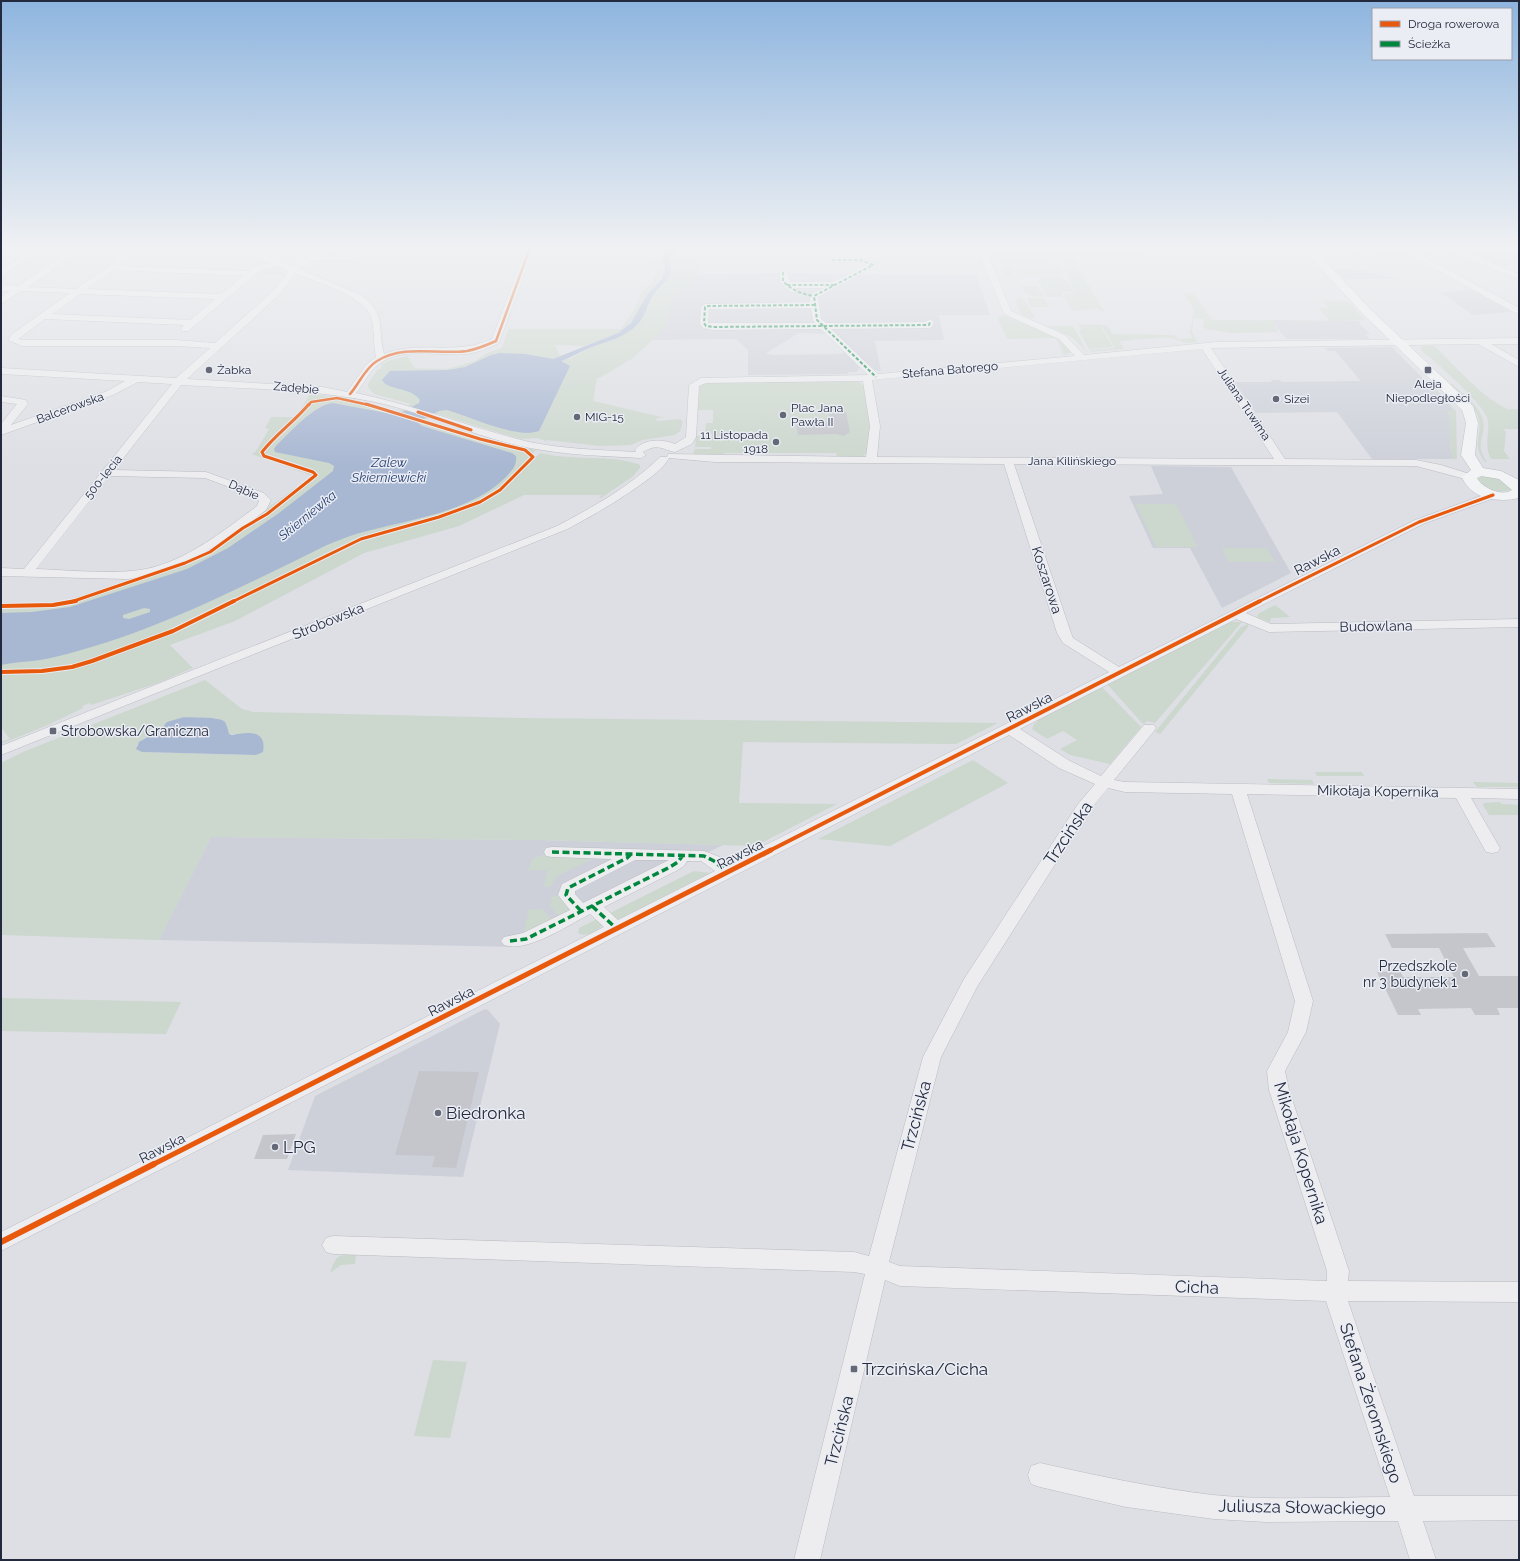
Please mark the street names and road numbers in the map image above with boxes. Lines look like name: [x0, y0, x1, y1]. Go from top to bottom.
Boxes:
street label: Stefana Batorego: [901, 359, 999, 381]
street label: Juliana Tuwima: [1214, 365, 1274, 443]
street label: Zadębie: [273, 379, 319, 397]
street label: Balcerowska: [34, 389, 106, 427]
street label: 500-lecia: [81, 452, 125, 502]
street label: Jana Kilińskiego: [1028, 454, 1116, 468]
street label: Dąbie: [226, 477, 262, 503]
street label: Rawska: [1291, 542, 1343, 578]
street label: Koszarowa: [1029, 544, 1065, 616]
street label: Strobowska: [290, 599, 366, 643]
street label: Budowlana: [1339, 617, 1413, 635]
street label: Rawska: [1003, 689, 1055, 725]
street label: Mikołaja Kopernika: [1317, 782, 1439, 800]
street label: Trzcińska: [1039, 797, 1097, 869]
street label: Rawska: [714, 836, 766, 872]
street label: Rawska: [425, 983, 477, 1019]
street label: Trzcińska: [897, 1078, 935, 1154]
street label: Mikołaja Kopernika: [1270, 1079, 1332, 1227]
street label: Rawska: [136, 1130, 188, 1166]
street label: Cicha: [1175, 1276, 1219, 1298]
street label: Stefana Żeromskiego: [1336, 1320, 1406, 1486]
street label: Trzcińska: [821, 1393, 857, 1469]
street label: Juliusza Słowackiego: [1218, 1496, 1386, 1518]

